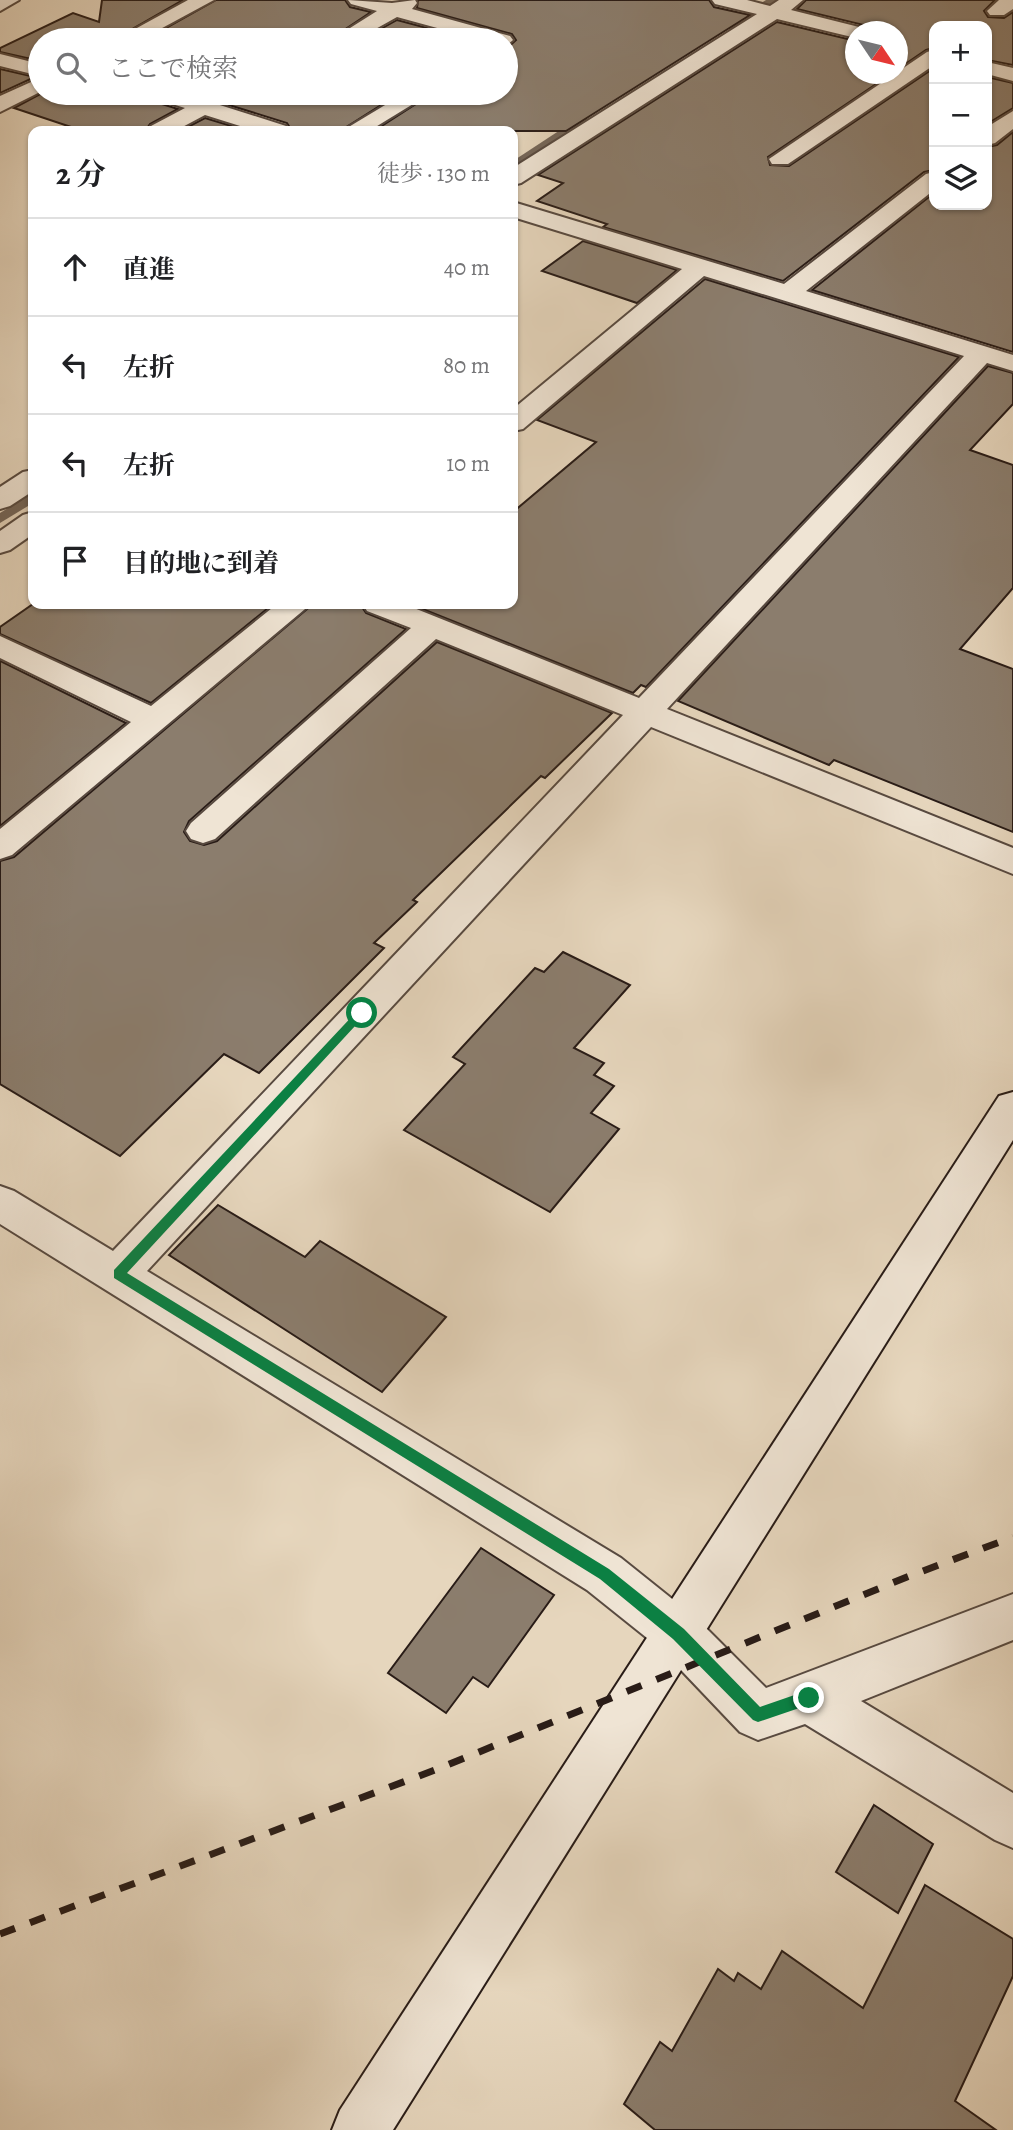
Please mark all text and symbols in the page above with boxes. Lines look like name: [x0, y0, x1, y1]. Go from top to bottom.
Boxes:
north arrow: [845, 21, 908, 84]
map controls: [929, 21, 992, 210]
button: +: [929, 21, 992, 84]
search box: [28, 28, 518, 105]
icon: search: [52, 48, 90, 86]
text: ここで検索: [108, 51, 238, 86]
button: −: [929, 84, 992, 147]
button: layers: [929, 147, 992, 210]
text: 2 分: [56, 154, 106, 194]
text: 徒歩 · 130 m: [377, 158, 490, 189]
icon: ahead: [56, 248, 94, 286]
text: 直進: [123, 252, 175, 287]
text: 40 m: [444, 252, 490, 283]
icon: left: [56, 346, 94, 384]
text: 左折: [123, 350, 175, 385]
text: 80 m: [443, 350, 490, 381]
icon: left: [56, 444, 94, 482]
text: 左折: [123, 448, 175, 483]
text: 10 m: [446, 448, 490, 479]
icon: arrive: [56, 542, 94, 580]
text: 目的地に到着: [123, 546, 279, 581]
route start: [346, 997, 377, 1028]
route end: [793, 1682, 824, 1713]

